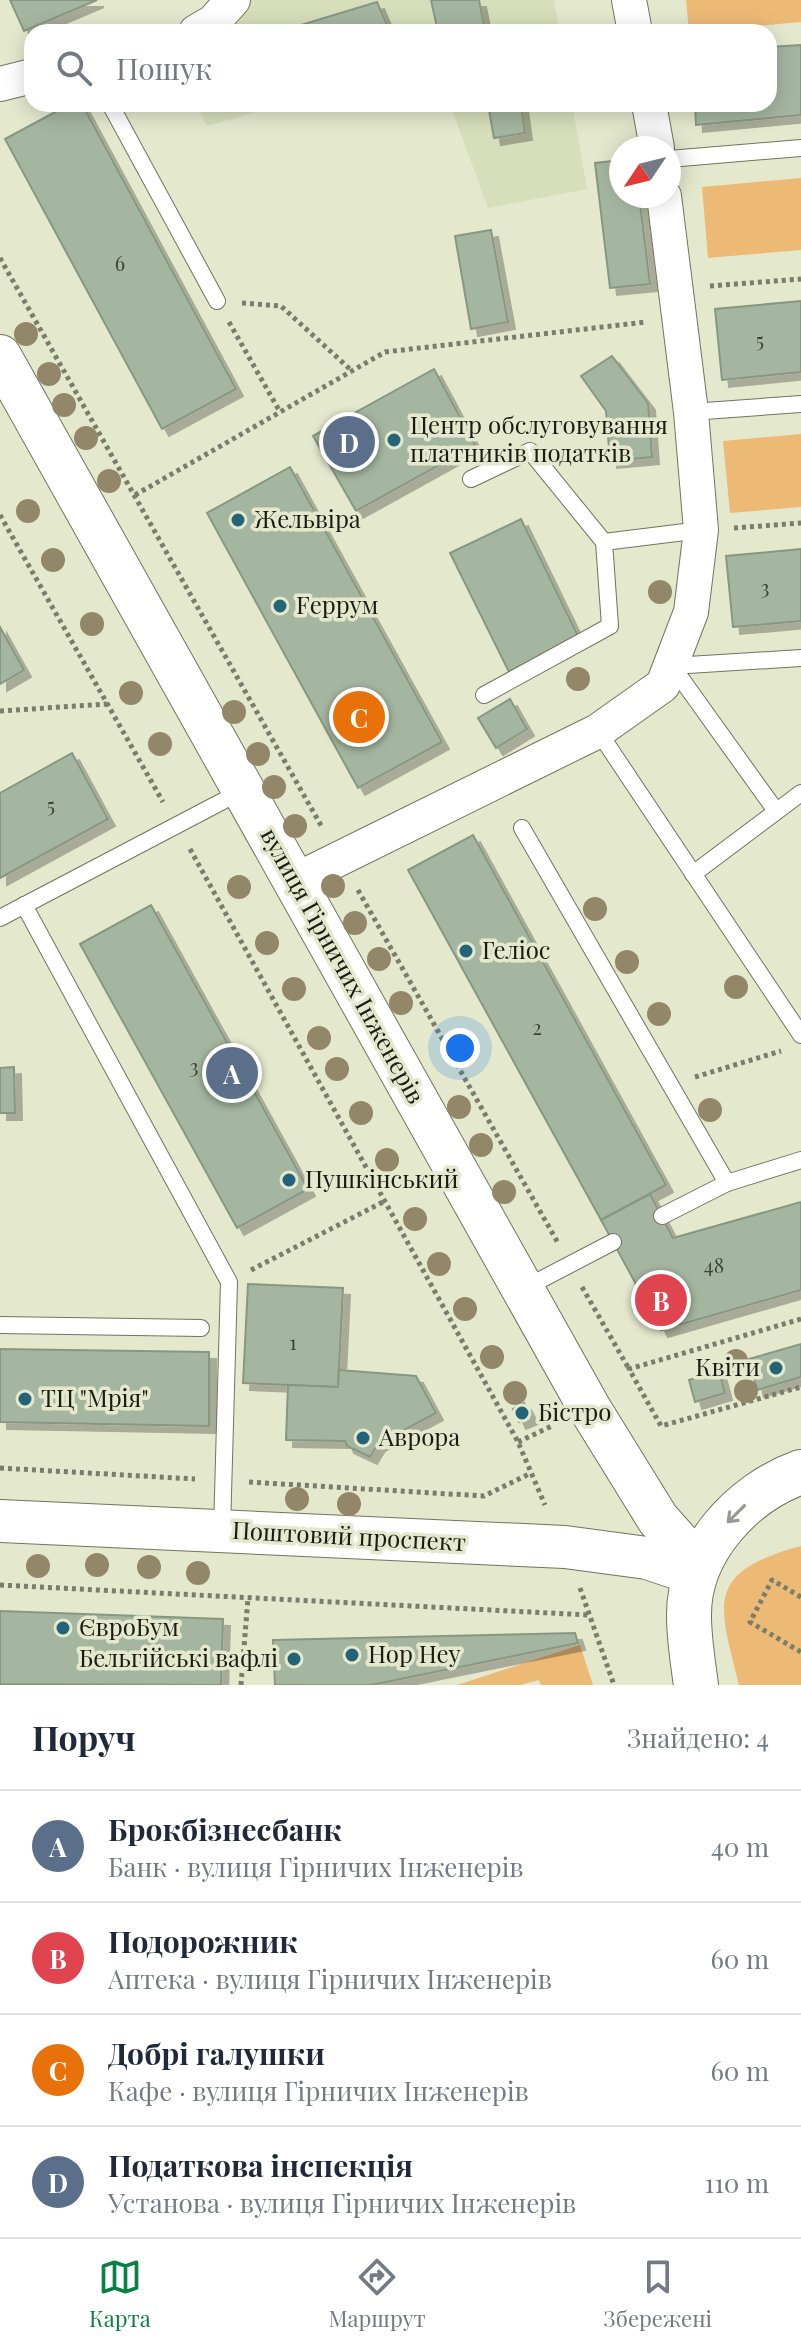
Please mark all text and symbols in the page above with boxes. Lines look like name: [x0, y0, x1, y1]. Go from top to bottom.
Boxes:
search box: [24, 24, 777, 112]
icon: search: [52, 46, 96, 90]
text: Пошук: [116, 48, 212, 88]
north arrow: [609, 136, 681, 208]
house number: 6: [115, 249, 125, 276]
house number: 5: [756, 326, 764, 353]
place label: Центр обслуговування платників податків: [410, 408, 668, 468]
pin: D: [323, 412, 375, 472]
marker: Центр обслуговування платників податків: [385, 431, 403, 449]
place label: Жельвіра: [254, 502, 361, 534]
marker: Жельвіра: [229, 511, 247, 529]
house number: 3: [760, 573, 770, 600]
place label: Fеррум: [296, 588, 379, 620]
marker: Fеррум: [271, 597, 289, 615]
pin: C: [333, 687, 385, 747]
house number: 5: [47, 791, 55, 818]
street label: вулиця Гірничих Інженерів: [254, 821, 433, 1109]
place label: Геліос: [482, 933, 551, 965]
marker: Геліос: [457, 942, 475, 960]
house number: 2: [532, 1013, 542, 1040]
your location: [440, 1028, 480, 1068]
pin: A: [206, 1043, 258, 1103]
house number: 3: [189, 1052, 199, 1079]
place label: Пушкінський: [305, 1162, 459, 1194]
marker: Пушкінський: [280, 1171, 298, 1189]
house number: 48: [704, 1251, 724, 1278]
pin: B: [635, 1270, 687, 1330]
house number: 1: [289, 1328, 297, 1355]
place label: Квіти: [695, 1350, 760, 1382]
marker: Квіти: [767, 1359, 785, 1377]
place label: ТЦ "Мрія": [41, 1381, 149, 1413]
marker: ТЦ "Мрія": [16, 1390, 34, 1408]
place label: Бістро: [538, 1395, 611, 1427]
marker: Бістро: [513, 1404, 531, 1422]
place label: Аврора: [378, 1420, 460, 1452]
marker: Аврора: [354, 1429, 372, 1447]
one-way arrow: [727, 1504, 746, 1524]
street label: Поштовий проспект: [231, 1513, 467, 1557]
place label: ЄвроБум: [79, 1610, 179, 1642]
marker: ЄвроБум: [54, 1619, 72, 1637]
place label: Hop Hey: [368, 1637, 461, 1669]
place label: Бельгійські вафлі: [79, 1641, 278, 1673]
marker: Hop Hey: [343, 1646, 361, 1664]
marker: Бельгійські вафлі: [285, 1650, 303, 1668]
text: Поруч: [32, 1714, 136, 1760]
text: Знайдено: 4: [627, 1720, 769, 1755]
text: Брокбізнесбанк: [108, 1809, 342, 1849]
text: A: [49, 1829, 67, 1864]
text: 40 m: [711, 1829, 769, 1864]
text: Банк · вулиця Гірничих Інженерів: [108, 1849, 523, 1884]
text: Подорожник: [108, 1921, 298, 1961]
text: B: [49, 1941, 67, 1976]
text: 60 m: [710, 1941, 769, 1976]
text: Аптека · вулиця Гірничих Інженерів: [108, 1961, 552, 1996]
text: Добрі галушки: [108, 2033, 325, 2073]
text: C: [49, 2053, 67, 2088]
text: 60 m: [710, 2053, 769, 2088]
text: Кафе · вулиця Гірничих Інженерів: [108, 2073, 529, 2108]
text: Податкова інспекція: [108, 2145, 413, 2185]
text: D: [48, 2165, 68, 2200]
text: 110 m: [705, 2165, 769, 2200]
text: Установа · вулиця Гірничих Інженерів: [108, 2185, 576, 2220]
tab: Карта: [89, 2255, 151, 2333]
tab: Маршрут: [329, 2255, 426, 2333]
tab: Збережені: [604, 2255, 712, 2333]

